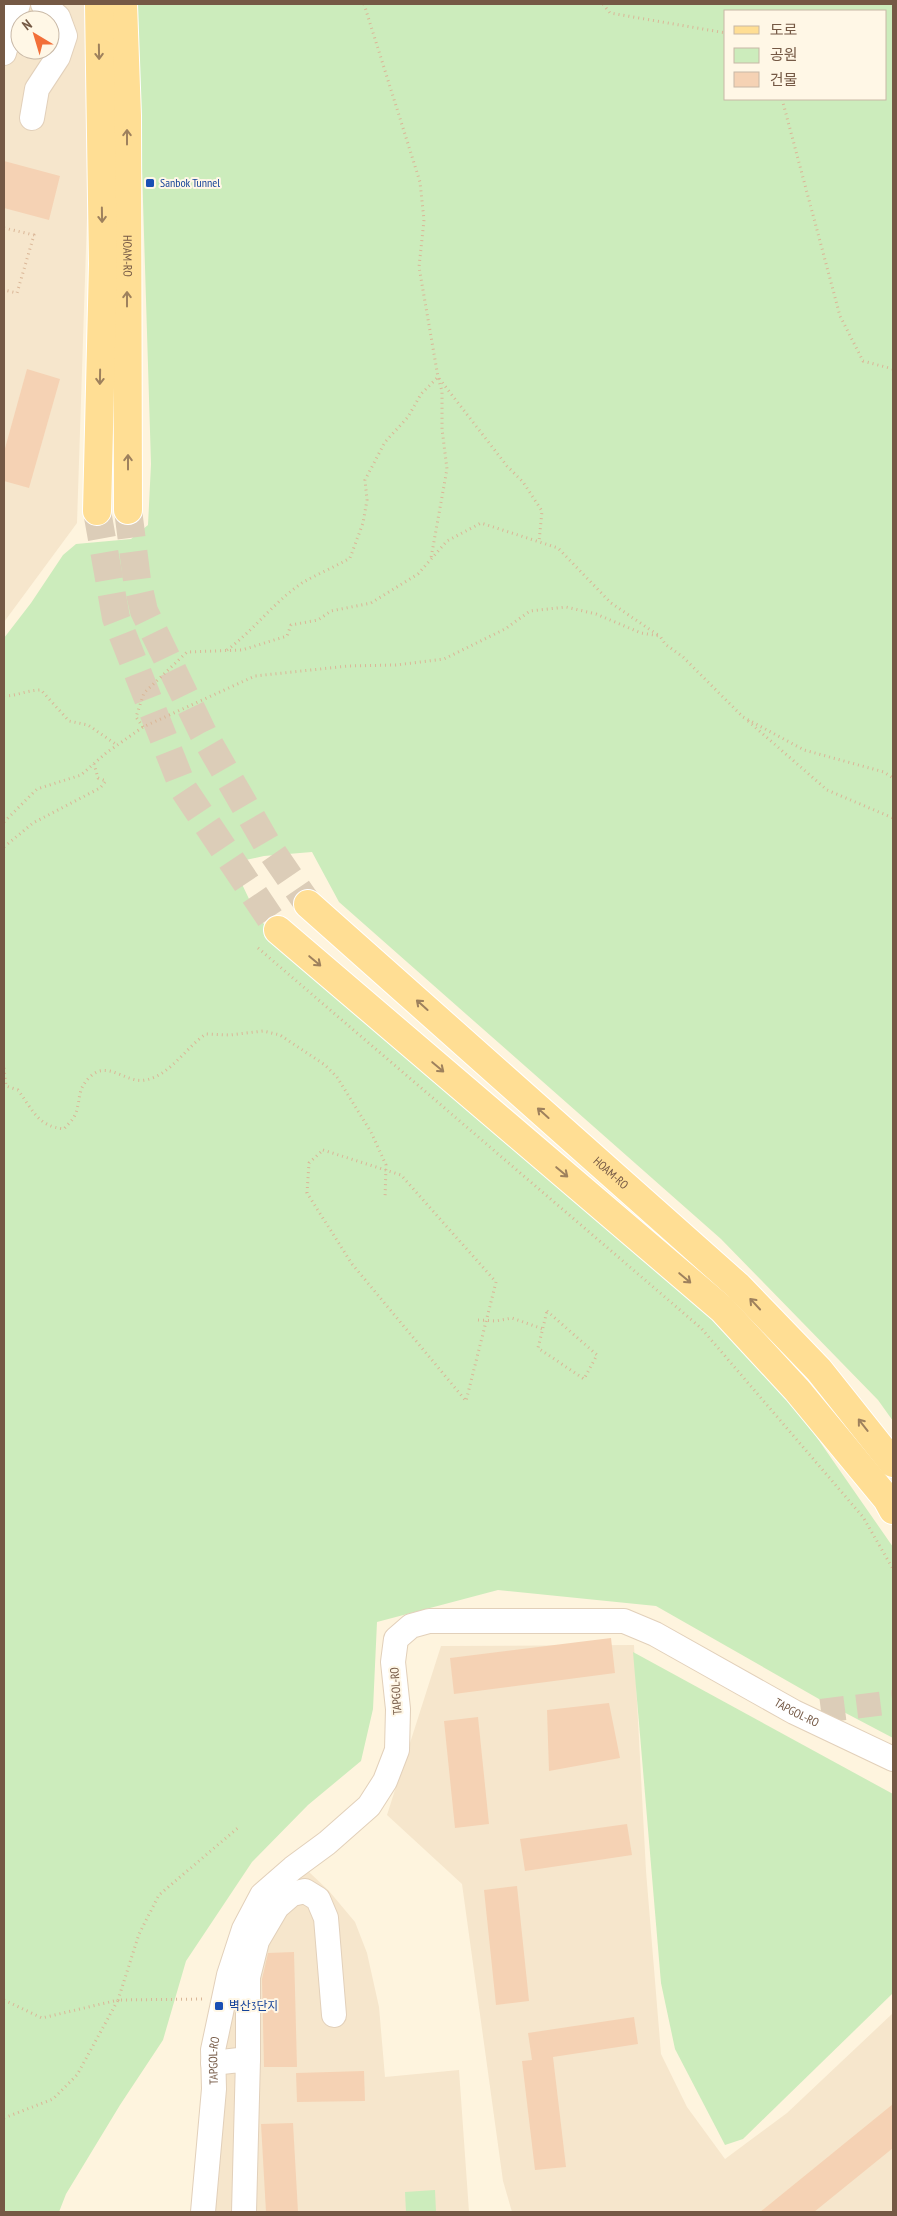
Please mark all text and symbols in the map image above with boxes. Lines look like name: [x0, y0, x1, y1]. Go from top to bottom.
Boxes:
north arrow: [10, 10, 60, 60]
legend: [724, 10, 887, 100]
text: N: [18, 15, 36, 34]
text: 도로: [770, 20, 798, 39]
one-way arrow: [95, 44, 104, 60]
text: 공원: [770, 45, 798, 64]
text: 건물: [770, 70, 798, 89]
one-way arrow: [122, 129, 132, 145]
place label: Sanbok Tunnel: [160, 175, 220, 190]
marker: Sanbok Tunnel: [144, 177, 156, 189]
one-way arrow: [97, 206, 107, 223]
street label: HOAM-RO: [120, 235, 135, 277]
one-way arrow: [122, 291, 132, 308]
one-way arrow: [95, 369, 105, 385]
one-way arrow: [123, 454, 133, 470]
one-way arrow: [308, 956, 321, 967]
one-way arrow: [415, 1000, 428, 1011]
one-way arrow: [432, 1061, 445, 1073]
one-way arrow: [537, 1107, 550, 1119]
street label: HOAM-RO: [591, 1153, 632, 1192]
one-way arrow: [555, 1167, 568, 1178]
one-way arrow: [679, 1272, 692, 1284]
one-way arrow: [749, 1298, 761, 1310]
one-way arrow: [858, 1418, 868, 1432]
street label: TAPGOL-RO: [386, 1666, 405, 1715]
street label: TAPGOL-RO: [772, 1695, 822, 1730]
place label: 벽산3단지: [229, 1998, 279, 2013]
marker: 벽산3단지: [213, 2000, 225, 2012]
street label: TAPGOL-RO: [205, 2035, 223, 2085]

